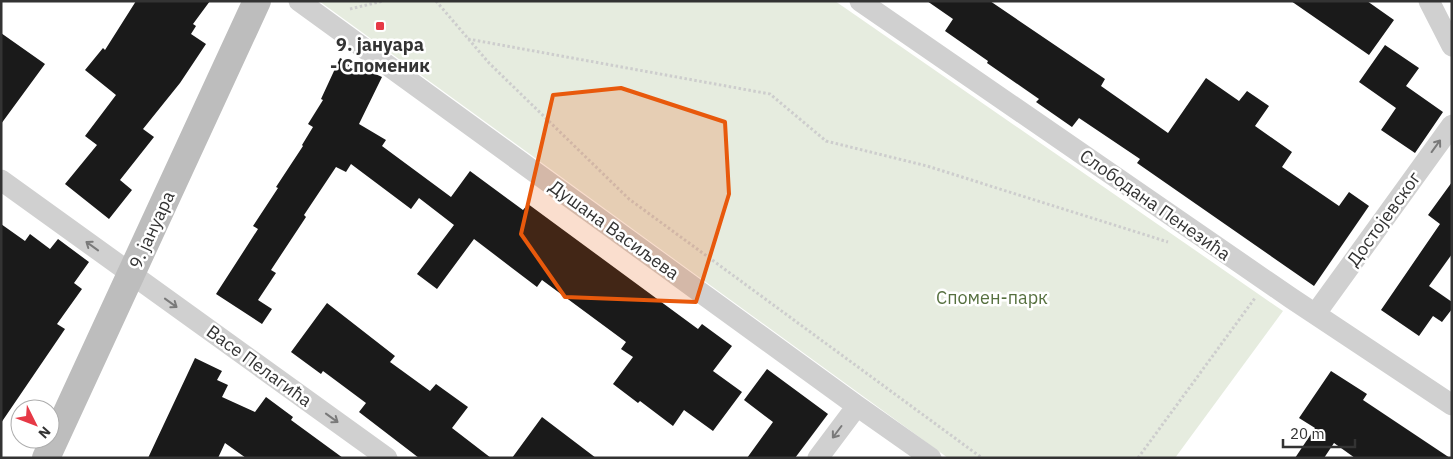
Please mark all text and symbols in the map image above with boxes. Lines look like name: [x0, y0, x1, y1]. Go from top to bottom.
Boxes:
marker: 9. јануара - Споменик: [374, 20, 386, 32]
place label: 9. јануара - Споменик: [330, 33, 430, 77]
one-way arrow: [1431, 140, 1442, 153]
street label: Слободана Пенезића: [1075, 144, 1235, 266]
street label: Достојевског: [1342, 167, 1426, 271]
street label: Душана Васиљева: [545, 175, 684, 285]
street label: 9. јануара: [124, 187, 180, 272]
one-way arrow: [86, 241, 99, 252]
park label: Спомен-парк: [936, 286, 1048, 309]
one-way arrow: [164, 298, 177, 309]
street label: Васе Пелагића: [202, 320, 317, 412]
north arrow: [10, 399, 60, 449]
one-way arrow: [325, 413, 339, 423]
scale bar: [1283, 416, 1356, 448]
text: N: [35, 423, 55, 442]
text: 20 m: [1290, 424, 1325, 443]
one-way arrow: [832, 425, 843, 438]

